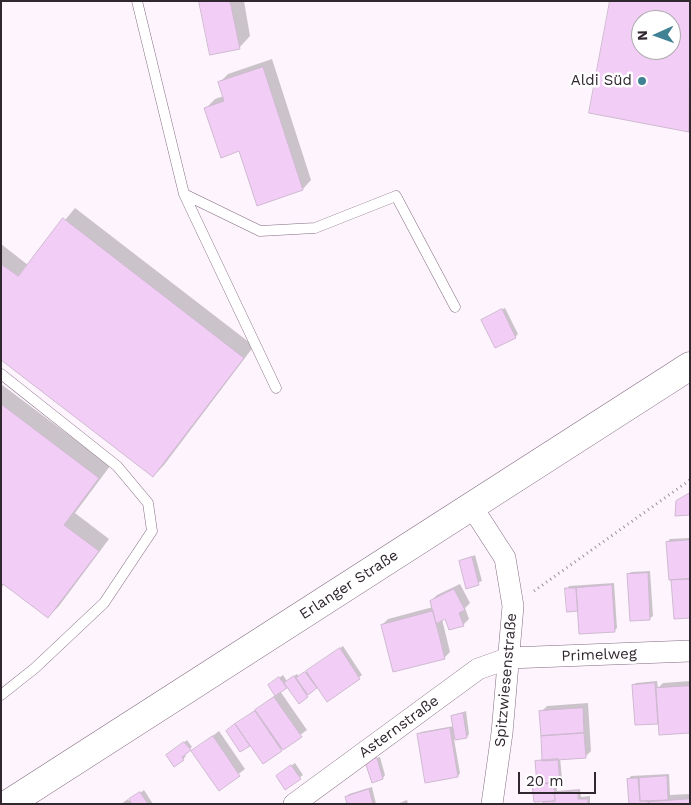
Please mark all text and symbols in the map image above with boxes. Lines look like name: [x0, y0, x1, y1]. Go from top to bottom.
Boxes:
north arrow: [631, 10, 681, 60]
text: N: [634, 30, 650, 41]
place label: Aldi Süd: [571, 72, 632, 90]
marker: Aldi Süd: [636, 75, 648, 87]
street label: Erlanger Straße: [296, 546, 402, 624]
street label: Spitzwiesenstraße: [491, 612, 521, 748]
street label: Primelweg: [561, 645, 637, 665]
street label: Asternstraße: [355, 692, 443, 762]
scale bar: [521, 762, 598, 794]
text: 20 m: [526, 772, 564, 790]

